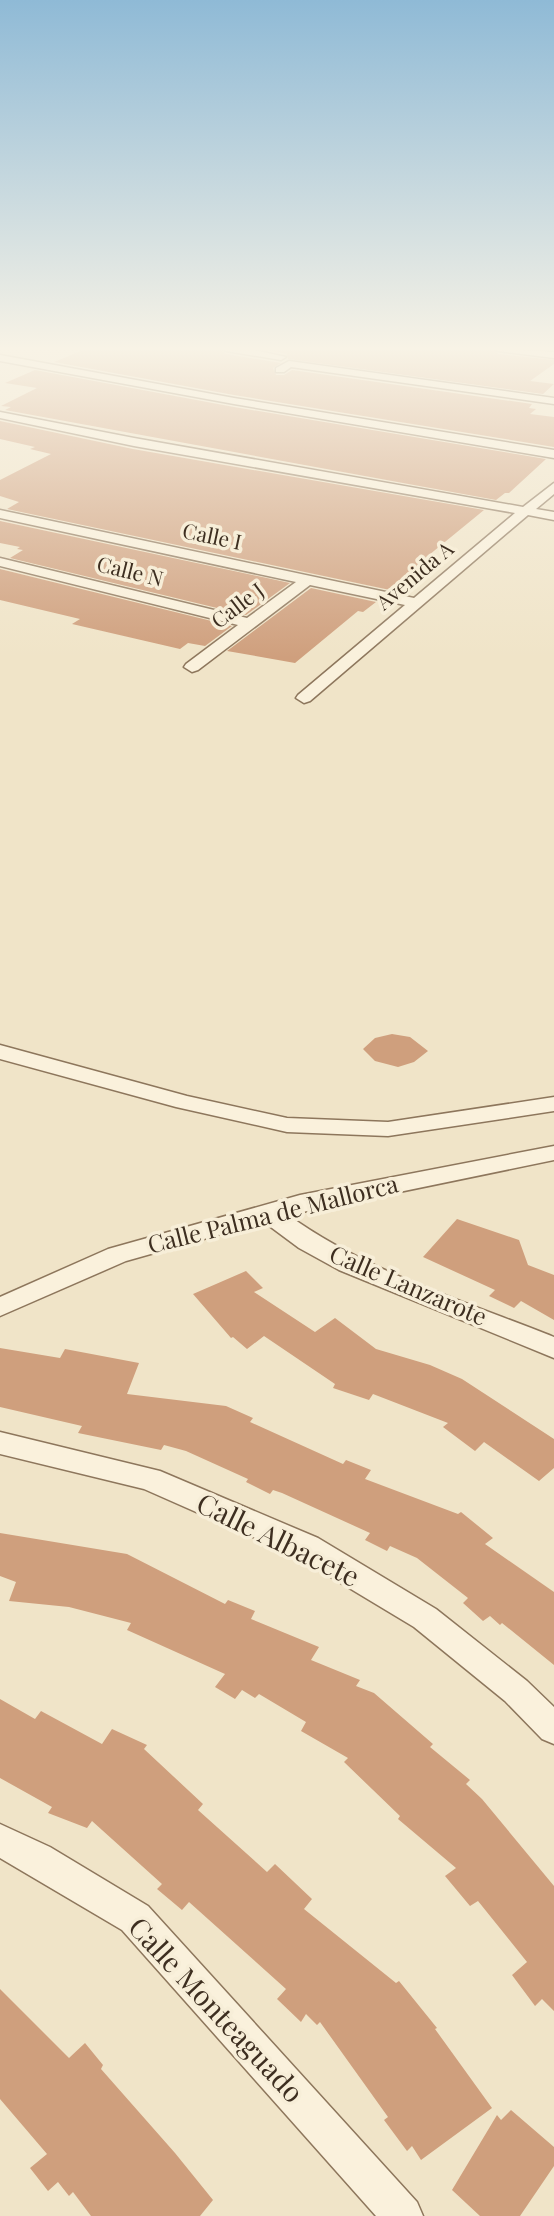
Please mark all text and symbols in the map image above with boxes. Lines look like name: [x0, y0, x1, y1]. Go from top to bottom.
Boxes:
street label: Calle I: [180, 515, 245, 555]
street label: Avenida A: [368, 533, 459, 616]
street label: Calle N: [94, 548, 167, 592]
street label: Calle J: [205, 575, 269, 633]
street label: Calle Palma de Mallorca: [144, 1166, 401, 1260]
street label: Calle Lanzarote: [325, 1237, 492, 1332]
street label: Calle Albacete: [191, 1483, 366, 1594]
street label: Calle Monteaguado: [121, 1908, 313, 2110]

